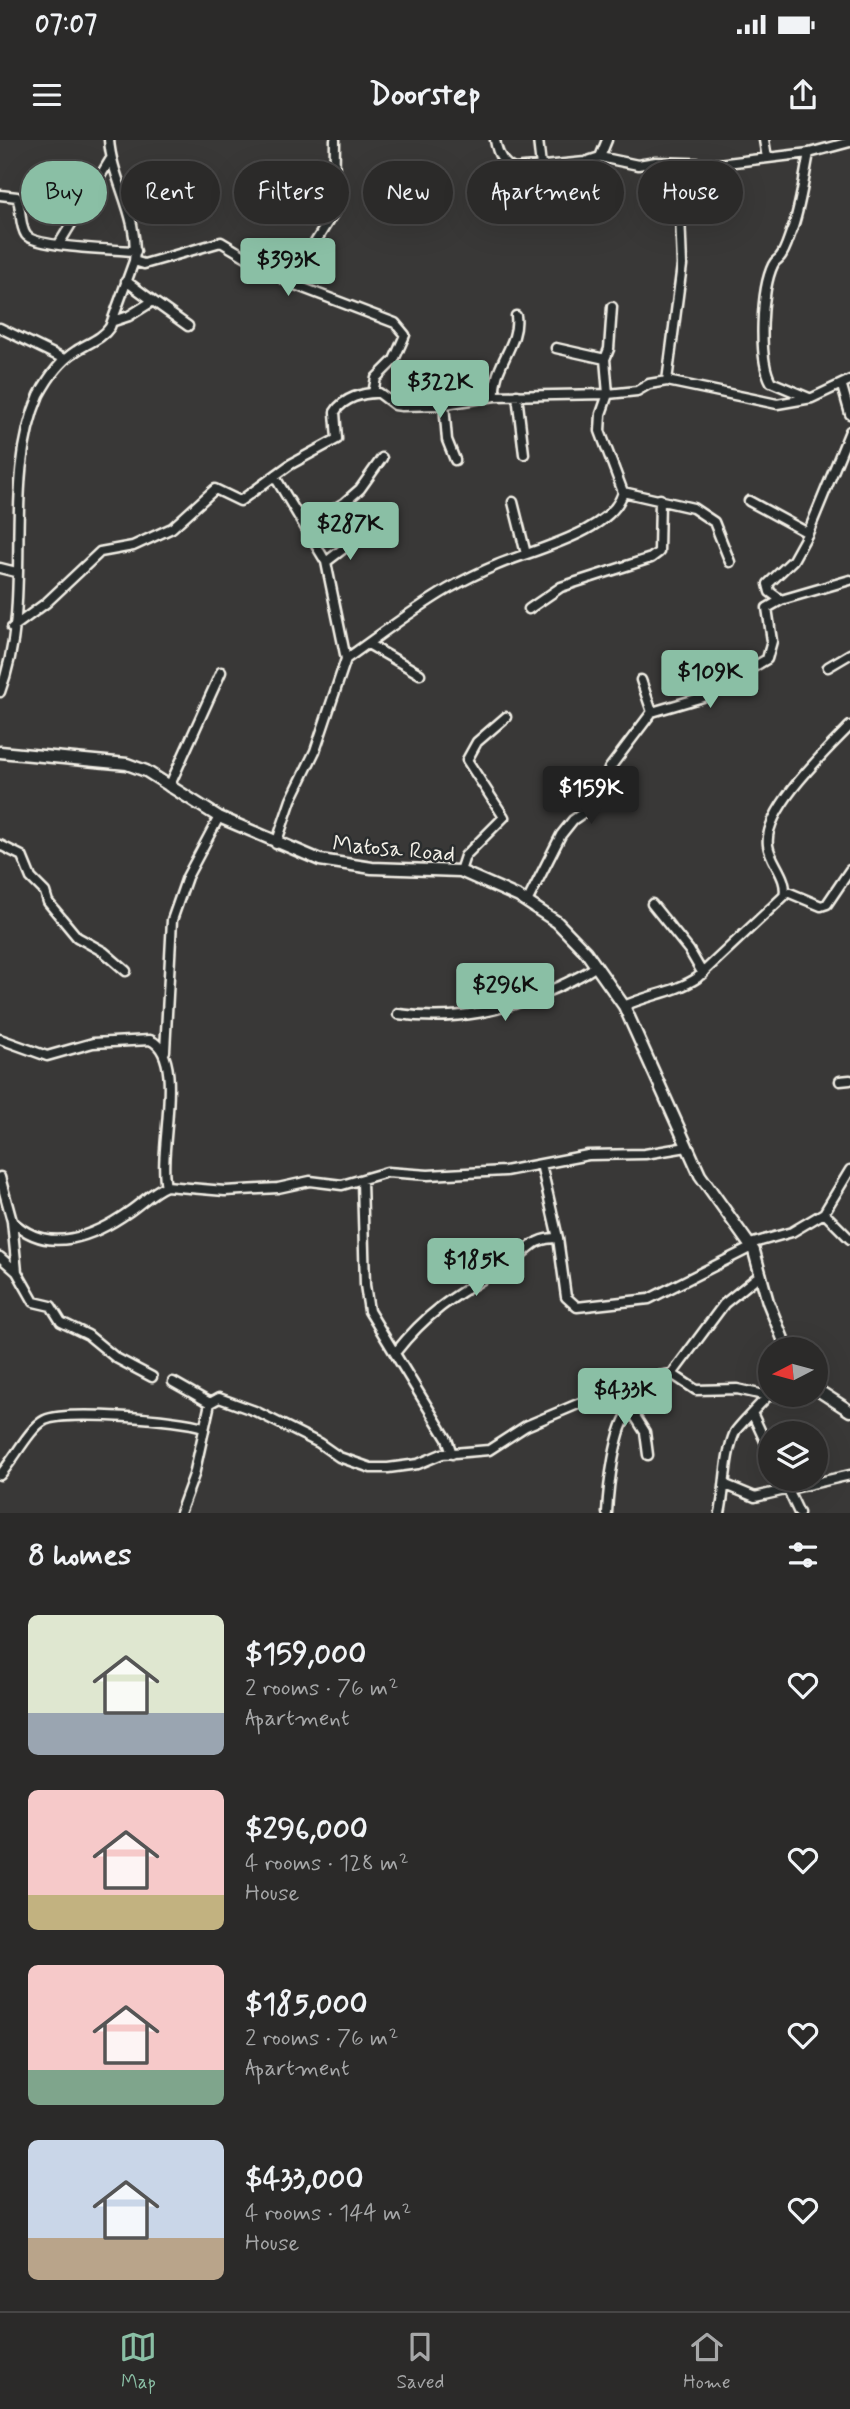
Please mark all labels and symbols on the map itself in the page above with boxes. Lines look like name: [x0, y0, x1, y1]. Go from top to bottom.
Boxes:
pin: $393K: [239, 239, 337, 298]
pin: $322K: [391, 360, 489, 420]
pin: $287K: [301, 502, 399, 562]
pin: $109K: [661, 650, 759, 710]
pin: $159K: [542, 766, 640, 826]
street label: Matosa Road: [331, 830, 456, 870]
pin: $296K: [456, 964, 554, 1023]
pin: $185K: [427, 1238, 525, 1298]
north arrow: [758, 1337, 828, 1407]
pin: $433K: [576, 1368, 674, 1428]

